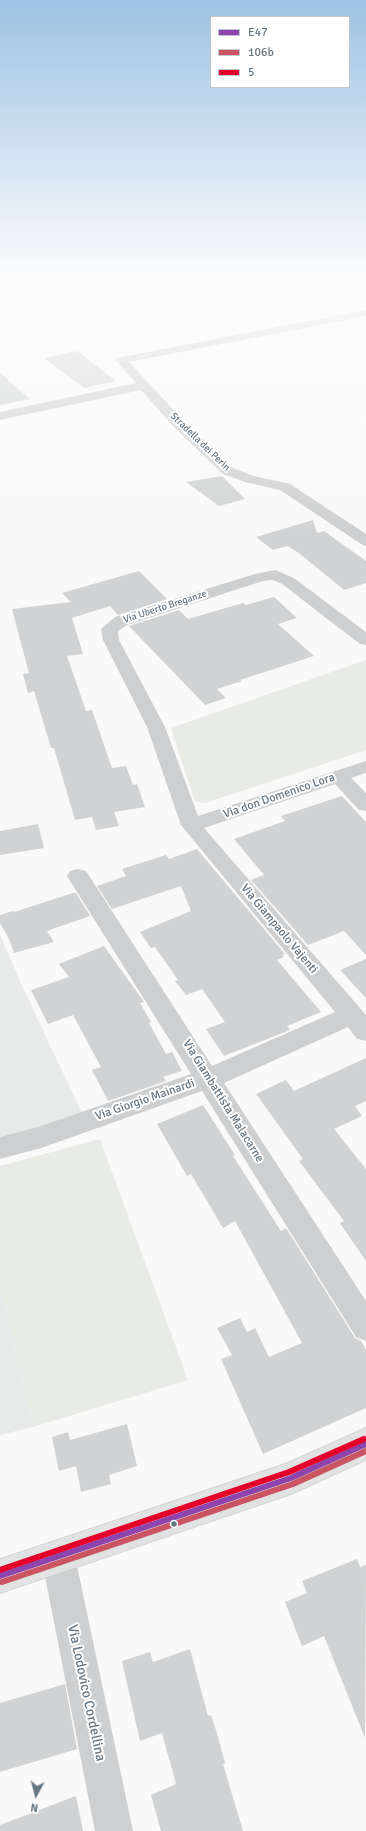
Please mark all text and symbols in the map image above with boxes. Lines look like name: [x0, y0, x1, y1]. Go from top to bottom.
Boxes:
legend: [210, 16, 350, 88]
text: E47: [248, 25, 268, 40]
text: 106b: [248, 45, 274, 60]
text: 5: [248, 65, 254, 80]
street label: Stradella dei Perin: [168, 410, 232, 474]
street label: Via Uberto Breganze: [122, 588, 208, 626]
street label: Via don Domenico Lora: [221, 770, 337, 822]
street label: Via Giampaolo Vajenti: [237, 881, 321, 977]
street label: Via Giambattista Malacarne: [179, 1037, 267, 1165]
street label: Via Giorgio Mainardi: [93, 1076, 197, 1124]
unlabelled marker: [169, 1519, 179, 1529]
street label: Via Lodovico Cordellina: [63, 1623, 109, 1763]
north arrow: [16, 1775, 56, 1815]
text: N: [30, 1800, 39, 1814]

